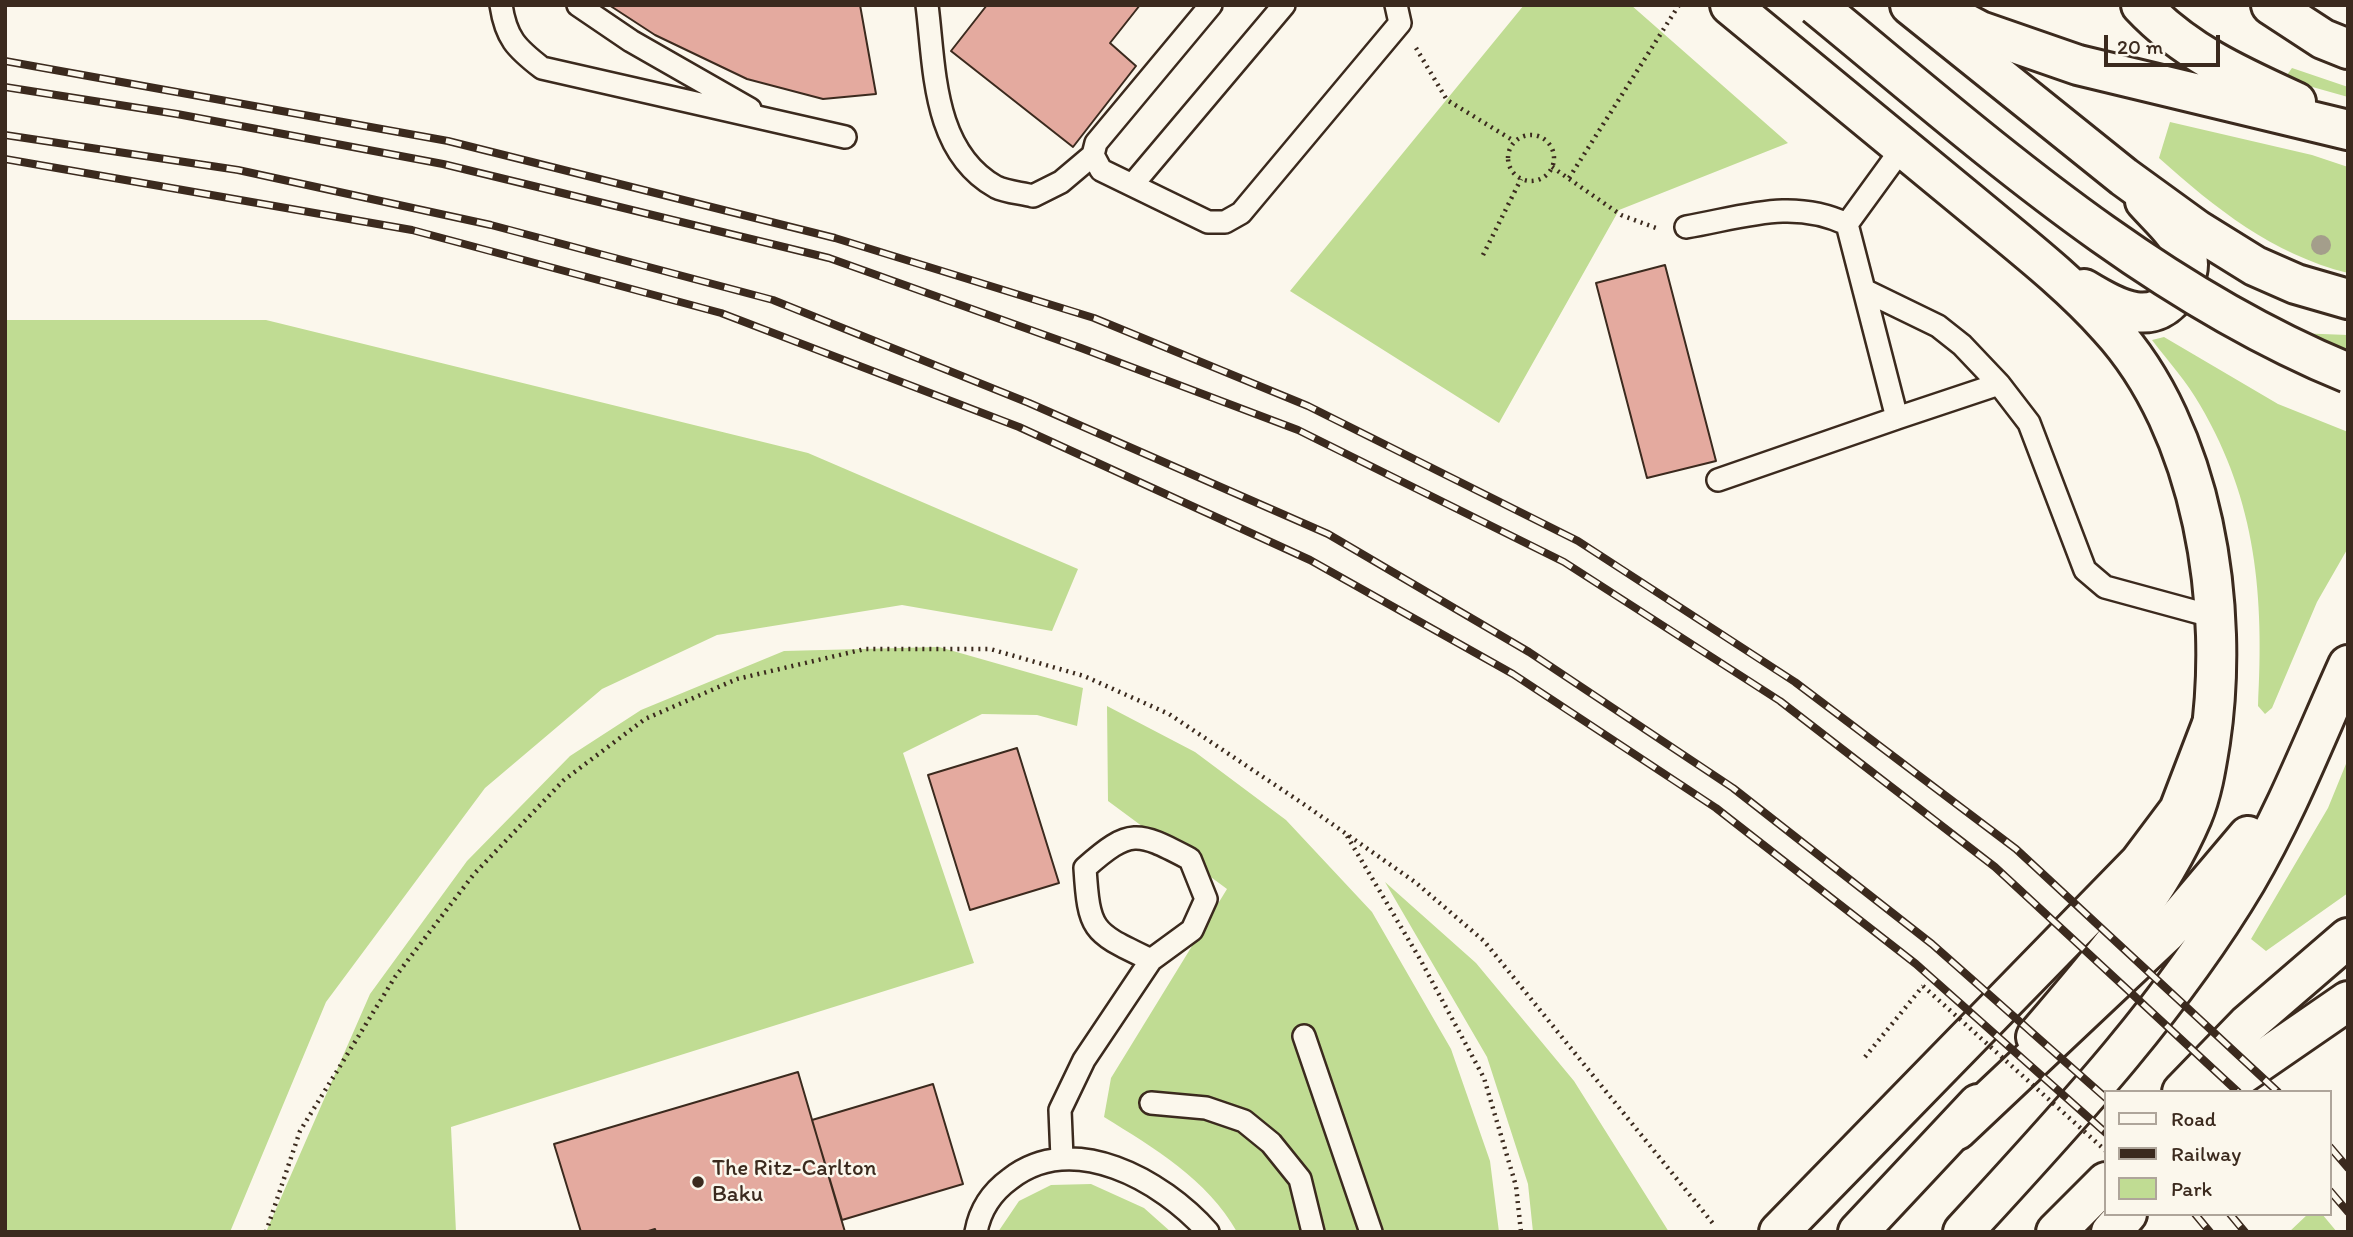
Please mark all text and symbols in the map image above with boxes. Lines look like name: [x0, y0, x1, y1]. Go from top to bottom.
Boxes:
scale bar: [2108, 21, 2224, 65]
text: 20 m: [2117, 34, 2163, 59]
legend: [2104, 1090, 2332, 1216]
text: Road: [2171, 1106, 2216, 1131]
text: Railway: [2171, 1141, 2241, 1166]
place label: The Ritz-Carlton Baku: [712, 1155, 877, 1209]
marker: The Ritz-Carlton Baku: [690, 1174, 706, 1190]
text: Park: [2171, 1176, 2212, 1201]

